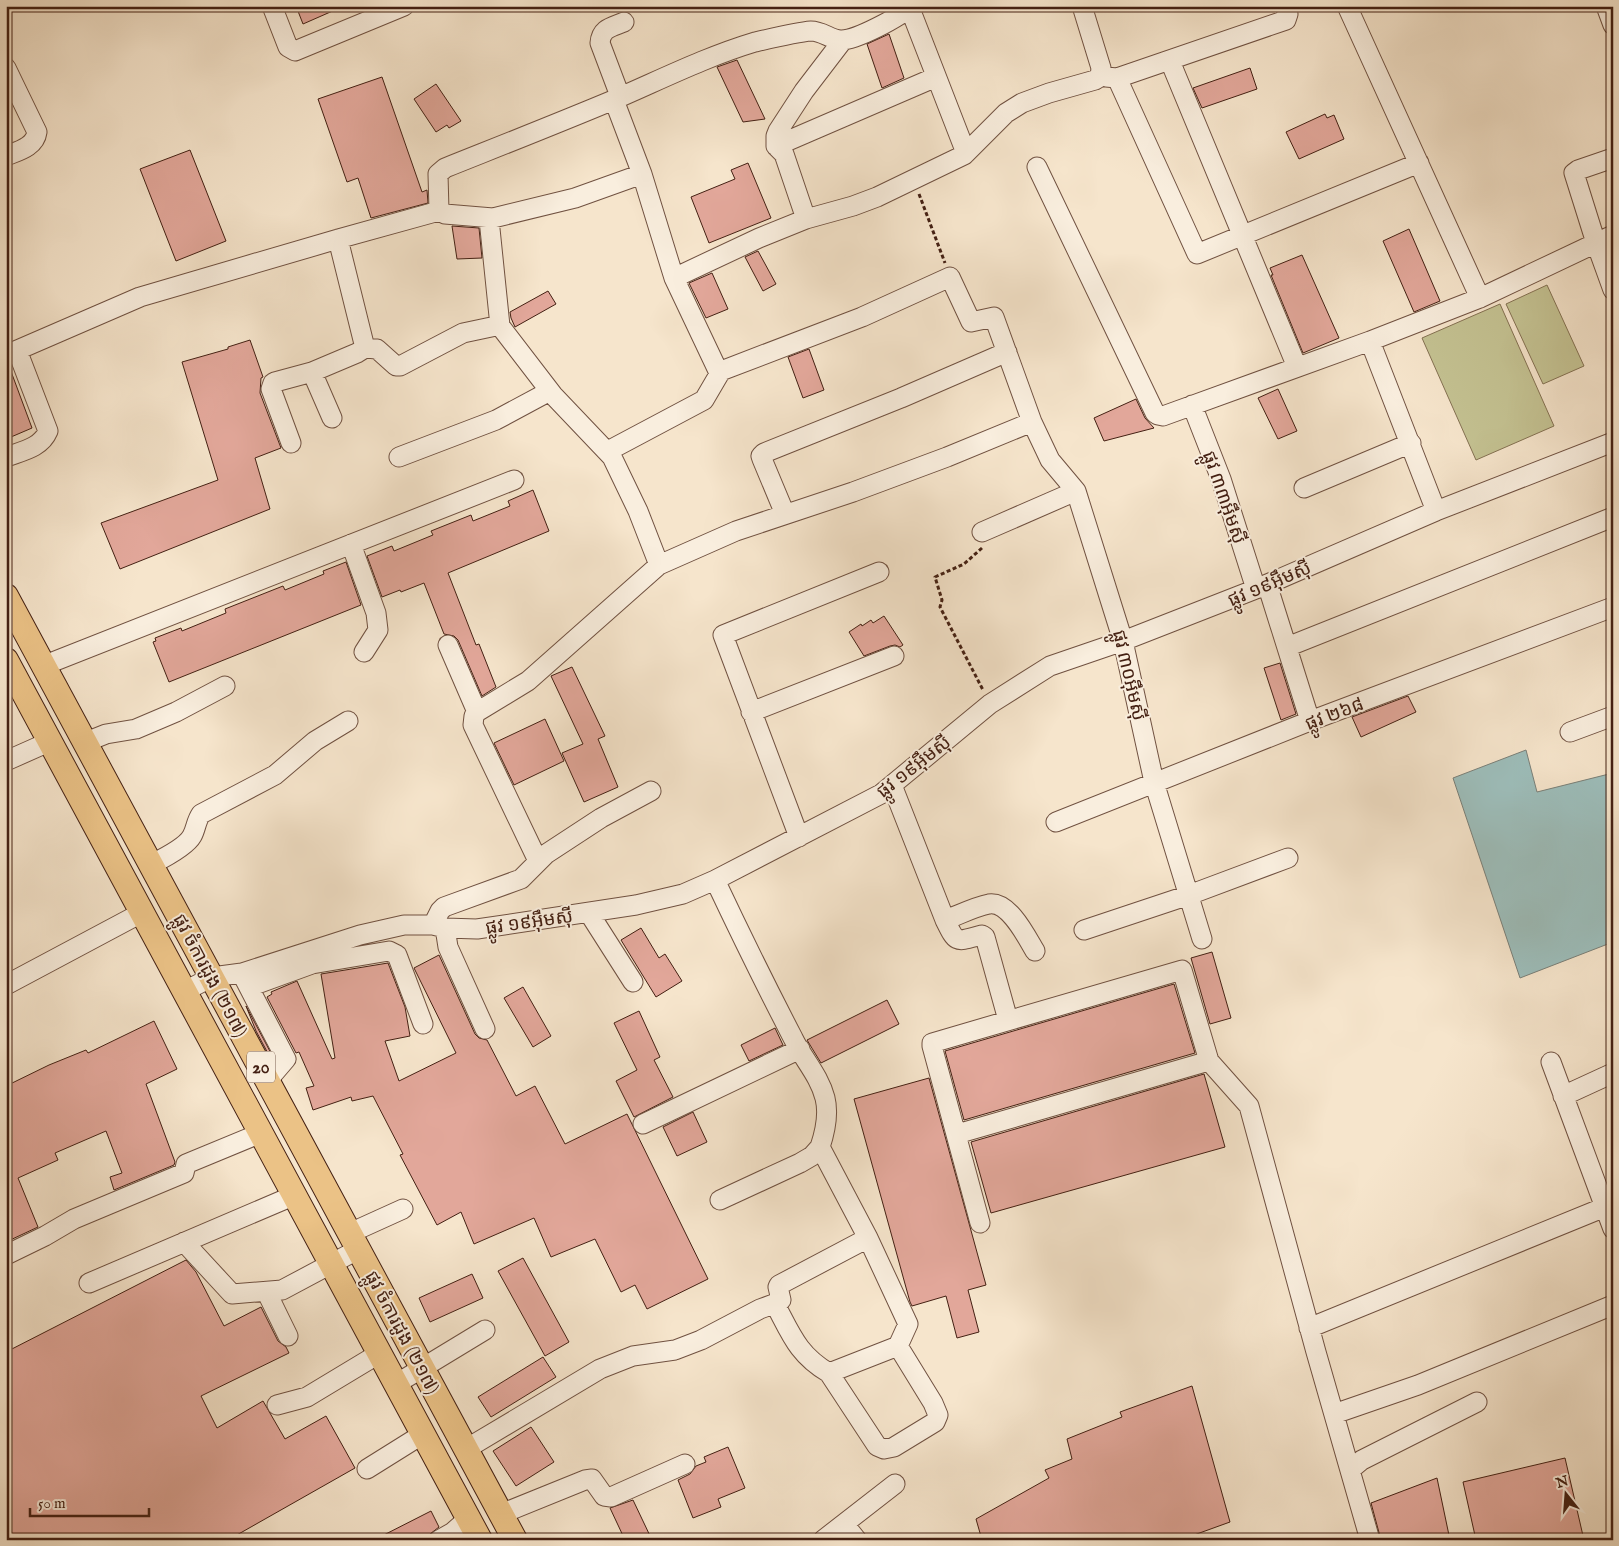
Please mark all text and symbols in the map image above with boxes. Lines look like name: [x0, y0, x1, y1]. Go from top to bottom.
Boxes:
street label: ផ្លូវ ៣៣អ៊ឹមស៊ី: [1193, 448, 1250, 549]
street label: ផ្លូវ ១៩អ៊ឹមស៊ី: [1224, 557, 1317, 616]
street label: ផ្លូវ ៣០អ៊ឹមស៊ី: [1102, 628, 1150, 724]
street label: ផ្លូវ ២៦៨: [1302, 693, 1369, 740]
street label: ផ្លូវ ១៩អ៊ឹមស៊ី: [872, 731, 959, 807]
street label: ផ្លូវ ១៩អ៊ឹមស៊ី: [484, 905, 575, 945]
street label: ផ្លូវ ចំការដូង (២១៧): [163, 910, 252, 1043]
road number: 20: [247, 1052, 275, 1082]
street label: ផ្លូវ ចំការដូង (២១៧): [355, 1267, 444, 1400]
north arrow: [1542, 1468, 1592, 1518]
text: N: [1553, 1472, 1571, 1493]
scale bar: [30, 1486, 149, 1518]
text: 50 m: [38, 1494, 66, 1513]

